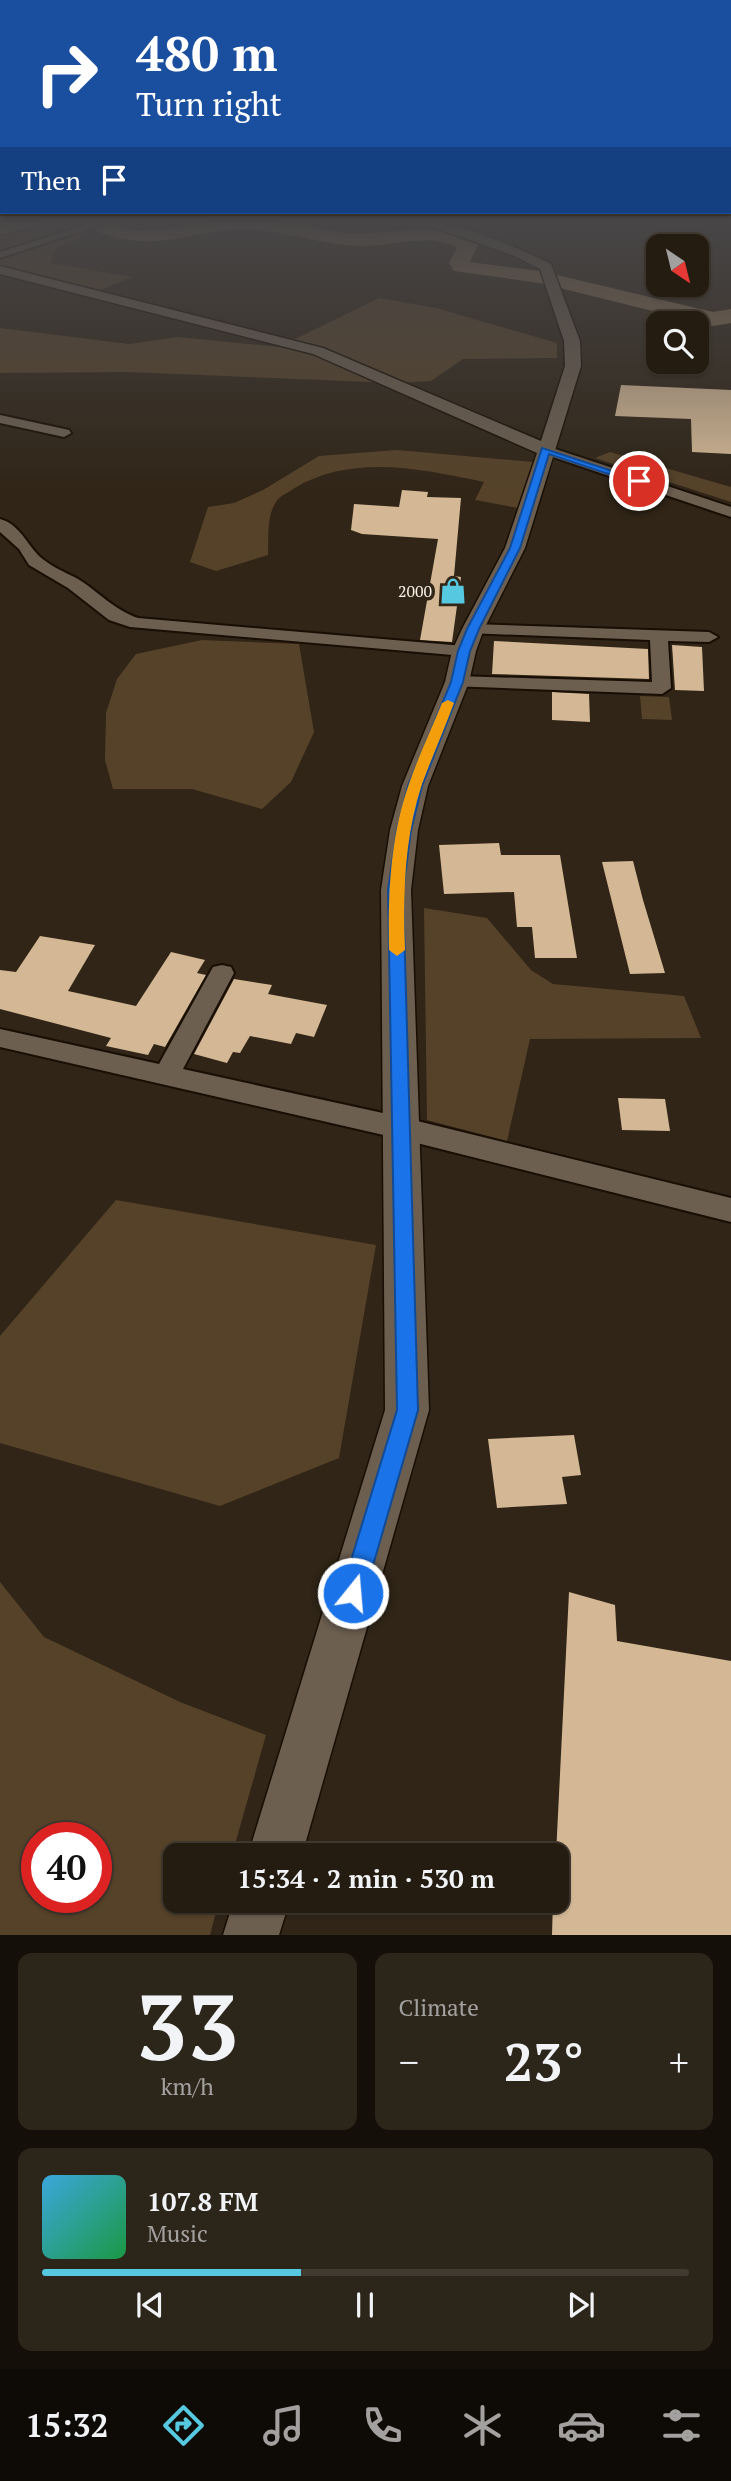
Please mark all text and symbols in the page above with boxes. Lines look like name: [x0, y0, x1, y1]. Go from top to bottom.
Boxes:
text: 480 m: [136, 20, 278, 85]
icon: right: [21, 28, 112, 119]
text: Turn right: [136, 83, 282, 125]
icon: arrive: [95, 161, 133, 199]
text: Then: [21, 163, 81, 197]
north arrow: [646, 234, 709, 298]
map controls: [646, 234, 709, 374]
button: search: [646, 311, 709, 374]
pin: [609, 451, 669, 511]
icon: arrive: [620, 462, 658, 500]
shop icon: 2000: [438, 576, 468, 606]
place label: 2000: [398, 580, 432, 602]
position arrow: [316, 1556, 390, 1630]
speed limit sign: 40: [21, 1822, 112, 1913]
text: 15:34 · 2 min · 530 m: [237, 1861, 495, 1895]
text: 33: [136, 1965, 239, 2086]
text: Climate: [399, 1992, 479, 2023]
text: 23°: [504, 2027, 584, 2096]
text: −: [399, 2037, 419, 2087]
text: +: [669, 2037, 689, 2087]
text: km/h: [161, 2071, 214, 2102]
text: 107.8 FM: [147, 2184, 258, 2218]
text: Music: [147, 2218, 208, 2249]
icon: previous: [131, 2286, 169, 2324]
icon: pause: [346, 2286, 384, 2324]
icon: next: [562, 2286, 600, 2324]
icon: directions: [159, 2401, 208, 2450]
icon: music: [259, 2401, 308, 2450]
icon: phone: [358, 2401, 407, 2450]
icon: climate: [458, 2401, 507, 2450]
icon: car: [557, 2401, 606, 2450]
icon: filters: [657, 2401, 706, 2450]
text: 15:32: [25, 2404, 109, 2446]

